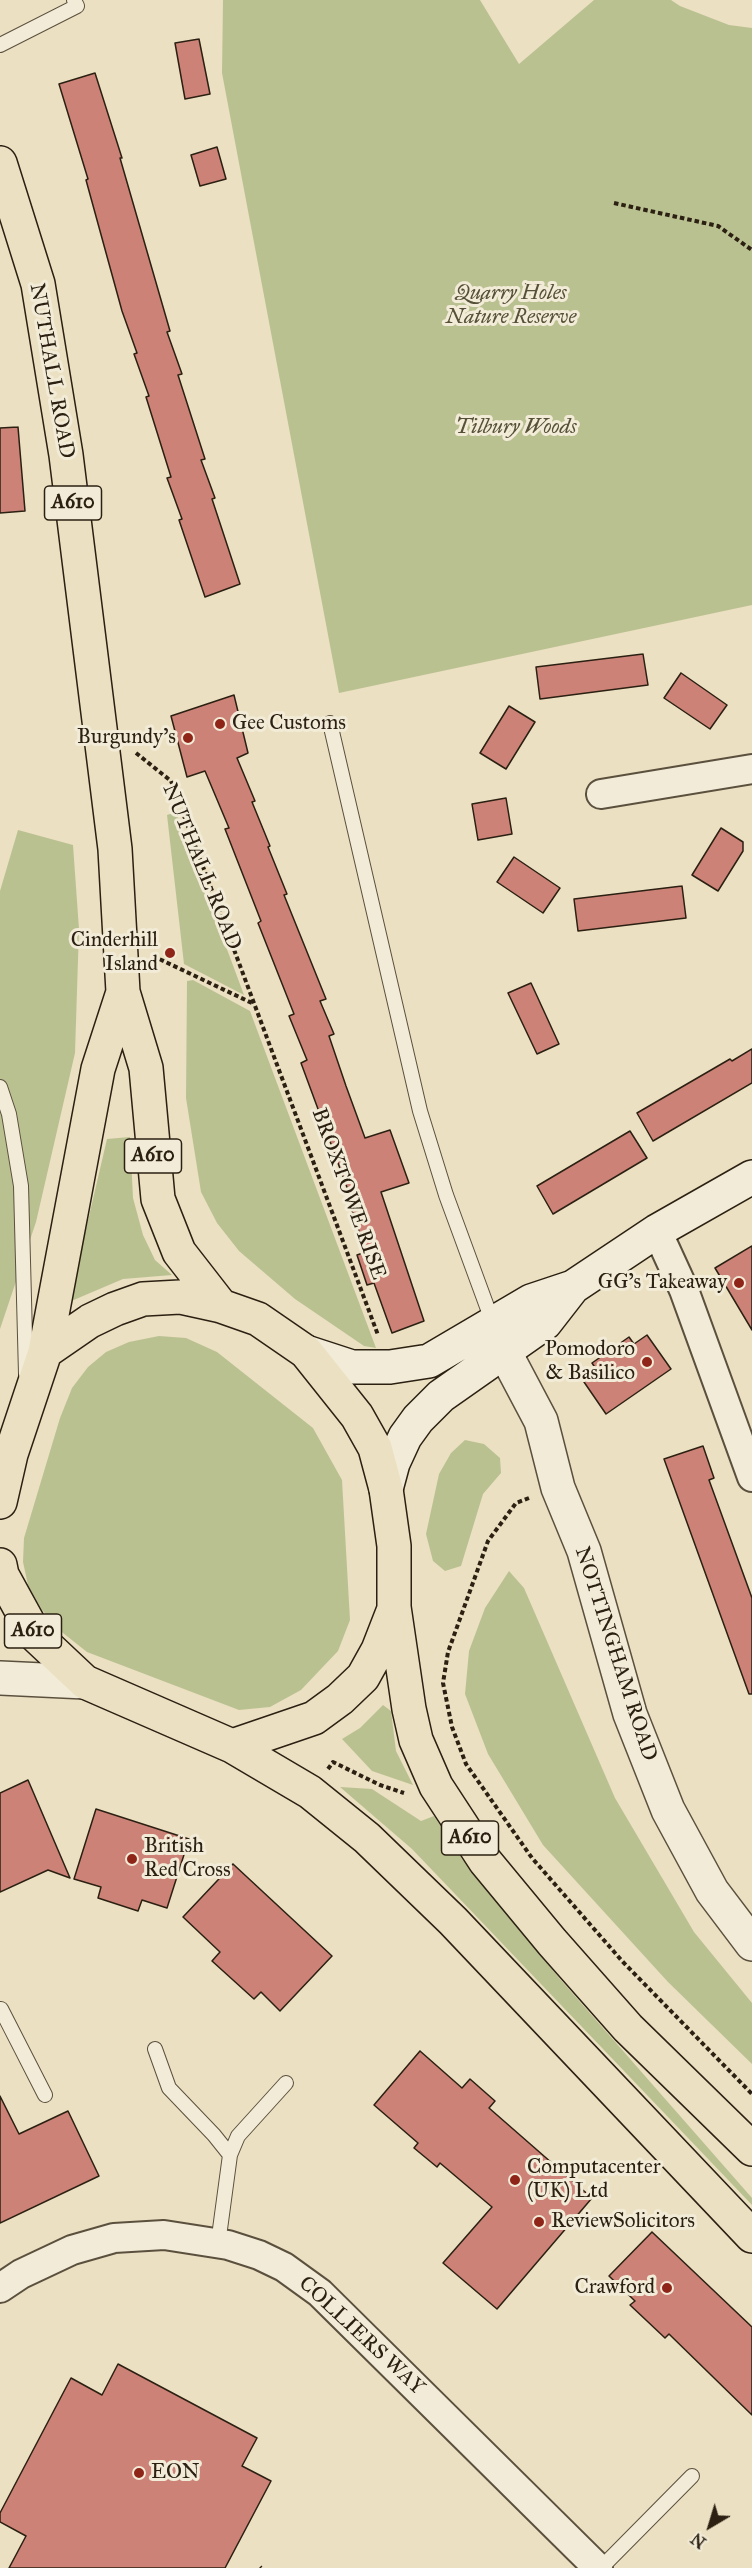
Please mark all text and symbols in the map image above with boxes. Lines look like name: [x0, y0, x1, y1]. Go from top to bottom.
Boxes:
street label: NUTHALL ROAD: [23, 281, 79, 461]
park label: Quarry Holes Nature Reserve: [446, 281, 576, 331]
park label: Tilbury Woods: [456, 415, 576, 441]
road number: A610: [44, 486, 101, 520]
place label: Gee Customs: [232, 711, 346, 737]
marker: Gee Customs: [213, 717, 227, 731]
place label: Burgundy's: [77, 725, 176, 751]
marker: Burgundy's: [181, 731, 195, 745]
street label: NUTHALL ROAD: [156, 780, 246, 954]
place label: Cinderhill Island: [71, 928, 158, 978]
marker: Cinderhill Island: [163, 946, 177, 960]
street label: BROXTOWE RISE: [305, 1105, 391, 1283]
road number: A610: [124, 1139, 182, 1173]
place label: GG's Takeaway: [598, 1270, 727, 1296]
marker: GG's Takeaway: [732, 1276, 746, 1290]
place label: Pomodoro & Basilico: [545, 1337, 635, 1387]
marker: Pomodoro & Basilico: [640, 1355, 654, 1369]
street label: NOTTINGHAM ROAD: [568, 1544, 662, 1764]
road number: A610: [4, 1614, 62, 1648]
road number: A610: [442, 1821, 498, 1855]
place label: British Red Cross: [144, 1834, 231, 1884]
marker: British Red Cross: [125, 1852, 139, 1866]
place label: Computacenter (UK) Ltd: [527, 2155, 661, 2205]
marker: Computacenter (UK) Ltd: [508, 2173, 522, 2187]
place label: ReviewSolicitors: [551, 2209, 695, 2235]
marker: ReviewSolicitors: [532, 2215, 546, 2229]
street label: COLLIERS WAY: [293, 2271, 429, 2401]
place label: Crawford: [574, 2275, 655, 2301]
marker: Crawford: [660, 2281, 674, 2295]
place label: EON: [151, 2460, 200, 2486]
marker: EON: [132, 2466, 146, 2480]
north arrow: [680, 2496, 740, 2556]
text: N: [687, 2529, 710, 2552]

